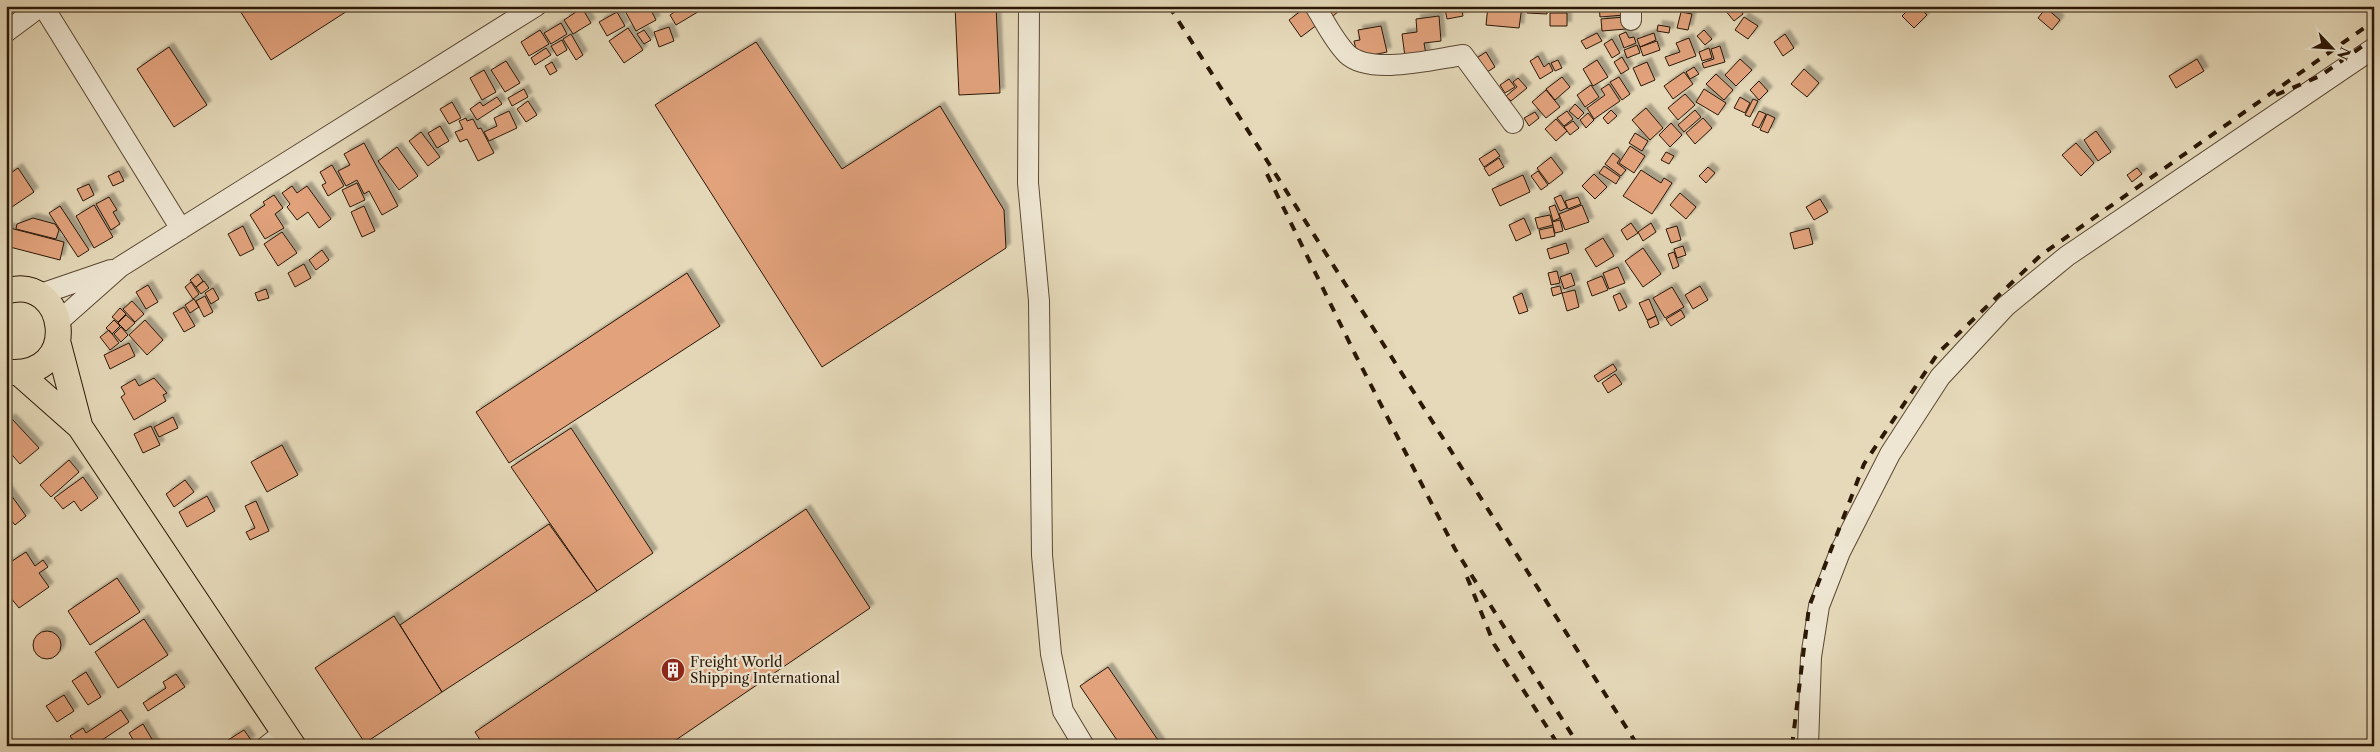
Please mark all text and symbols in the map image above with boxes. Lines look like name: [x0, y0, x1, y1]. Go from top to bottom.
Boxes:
north arrow: [2308, 22, 2358, 72]
text: N: [2333, 44, 2355, 63]
place label: Freight World Shipping International: [690, 653, 840, 687]
building icon: Freight World Shipping International: [660, 657, 686, 683]

